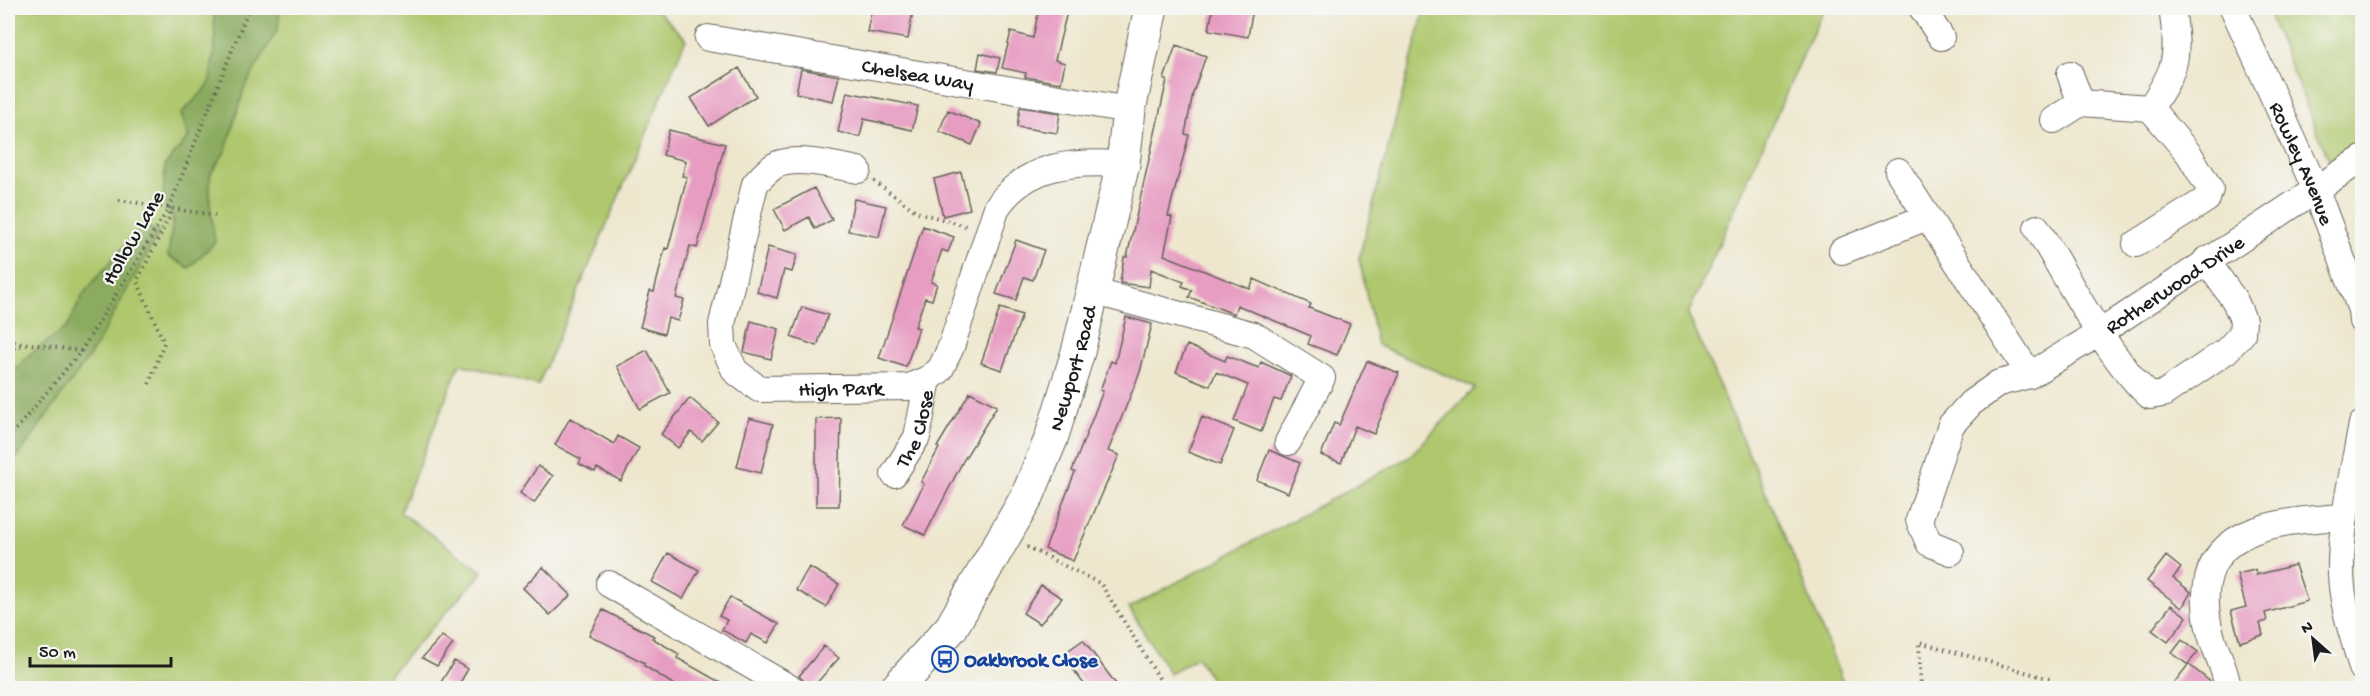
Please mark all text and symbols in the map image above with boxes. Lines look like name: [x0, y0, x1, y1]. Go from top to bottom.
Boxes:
street label: Chelsea Way: [859, 55, 975, 99]
street label: Rowley Avenue: [2262, 99, 2337, 230]
street label: Hollow Lane: [98, 186, 173, 290]
street label: Rotherwood Drive: [2102, 231, 2251, 341]
street label: Newport Road: [1045, 302, 1105, 435]
street label: High Park: [798, 378, 886, 404]
street label: The Close: [891, 387, 942, 474]
north arrow: [2283, 609, 2343, 669]
text: N: [2299, 618, 2317, 640]
scale bar: [30, 630, 171, 668]
text: 50 m: [39, 643, 76, 664]
bus stop icon: Oakbrook Close: [930, 644, 960, 674]
place label: Oakbrook Close: [964, 650, 1099, 675]

